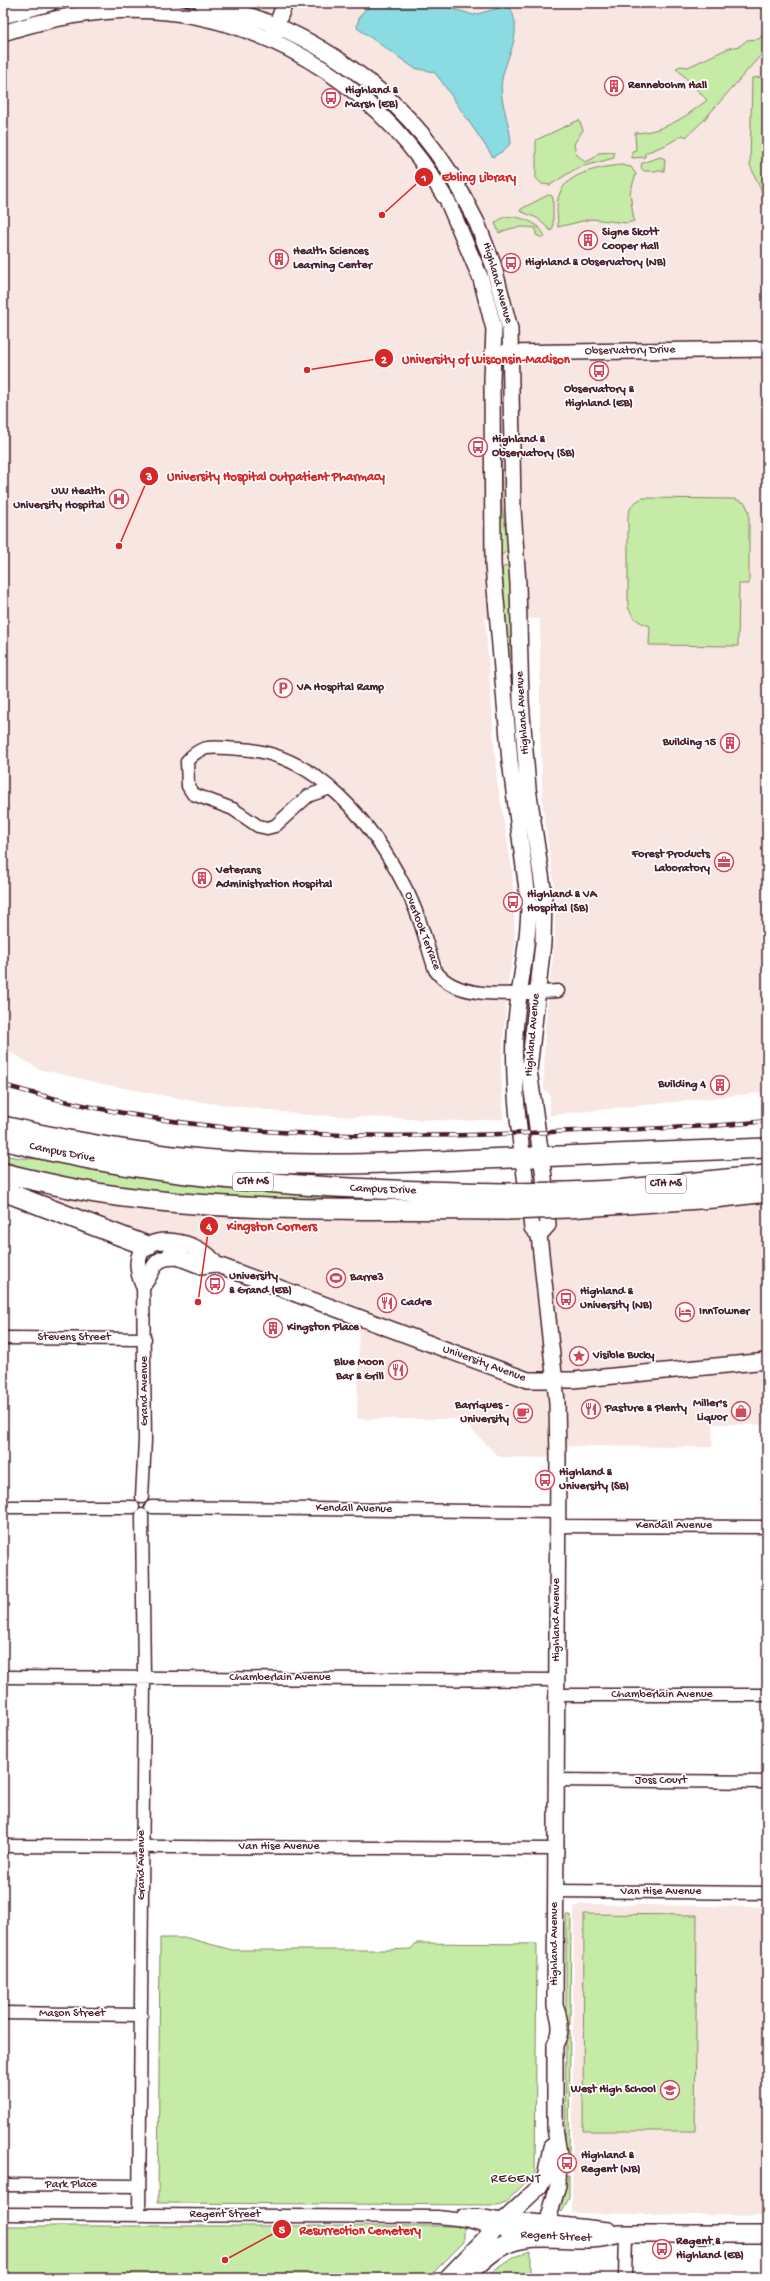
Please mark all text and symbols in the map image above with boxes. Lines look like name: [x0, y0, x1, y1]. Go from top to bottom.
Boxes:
building icon: Rennebohm Hall: [603, 75, 625, 97]
place label: Rennebohm Hall: [627, 79, 708, 93]
place label: Highland & Marsh (EB): [345, 84, 399, 112]
bus stop icon: Highland & Marsh (EB): [320, 87, 342, 109]
callout: Ebling Library: [414, 164, 524, 189]
text: Ebling Library: [442, 171, 517, 186]
text: 1: [421, 172, 427, 186]
place label: Signe Skott Cooper Hall: [601, 226, 660, 254]
building icon: Signe Skott Cooper Hall: [577, 229, 599, 251]
street label: Highland Avenue: [479, 241, 515, 326]
place label: Health Sciences Learning Center: [293, 245, 374, 273]
building icon: Health Sciences Learning Center: [268, 248, 290, 270]
bus stop icon: Highland & Observatory (NB): [500, 252, 522, 274]
place label: Highland & Observatory (NB): [525, 256, 666, 270]
street label: Observatory Drive: [585, 343, 676, 359]
callout: University of Wisconsin-Madison: [374, 346, 578, 371]
text: University of Wisconsin-Madison: [402, 352, 571, 368]
text: 2: [381, 354, 387, 368]
bus stop icon: Observatory & Highland (EB): [588, 360, 610, 382]
place label: Observatory & Highland (EB): [564, 383, 634, 411]
place label: Highland & Observatory (SB): [492, 433, 575, 461]
bus stop icon: Highland & Observatory (SB): [467, 436, 489, 458]
callout: University Hospital Outpatient Pharmacy: [139, 463, 393, 488]
text: University Hospital Outpatient Pharmacy: [167, 470, 386, 486]
text: 3: [145, 471, 152, 485]
place label: UW Health University Hospital: [13, 485, 106, 513]
hospital icon: UW Health University Hospital: [108, 488, 130, 510]
street label: Highland Avenue: [513, 670, 533, 755]
parking icon: VA Hospital Ramp: [272, 677, 294, 699]
place label: VA Hospital Ramp: [296, 681, 384, 695]
building icon: Building 15: [719, 732, 741, 754]
place label: Building 15: [662, 736, 717, 750]
place label: Forest Products Laboratory: [631, 848, 711, 876]
office icon: Forest Products Laboratory: [713, 851, 735, 873]
place label: Veterans Administration Hospital: [215, 864, 333, 892]
building icon: Veterans Administration Hospital: [191, 867, 213, 889]
place label: Highland & VA Hospital (SB): [527, 888, 598, 916]
street label: Overlook Terrace: [401, 890, 444, 973]
bus stop icon: Highland & VA Hospital (SB): [502, 891, 524, 913]
street label: Highland Avenue: [522, 992, 544, 1077]
building icon: Building 4: [709, 1074, 731, 1096]
place label: Building 4: [657, 1078, 706, 1092]
street label: Campus Drive: [28, 1140, 97, 1166]
road number: CTH MS: [233, 1173, 273, 1191]
road number: CTH MS: [646, 1175, 686, 1193]
street label: Campus Drive: [349, 1182, 417, 1198]
callout: Kingston Corners: [199, 1213, 326, 1238]
text: Kingston Corners: [226, 1220, 318, 1235]
text: 4: [205, 1221, 212, 1235]
sports icon: Barre3: [325, 1267, 347, 1289]
place label: University & Grand (EB): [229, 1270, 292, 1298]
place label: Barre3: [349, 1271, 384, 1285]
bus stop icon: University & Grand (EB): [204, 1273, 226, 1295]
place label: Highland & University (NB): [580, 1285, 652, 1313]
bus stop icon: Highland & University (NB): [555, 1288, 577, 1310]
restaurant icon: Cadre: [376, 1292, 398, 1314]
place label: Cadre: [400, 1296, 432, 1310]
hotel icon: InnTowner: [674, 1301, 696, 1323]
place label: InnTowner: [699, 1305, 751, 1319]
building icon: Kingston Place: [262, 1317, 284, 1339]
place label: Kingston Place: [286, 1321, 360, 1335]
street label: Stevens Street: [37, 1331, 112, 1345]
street label: University Avenue: [440, 1342, 528, 1386]
place icon: Visible Bucky: [568, 1345, 590, 1367]
place label: Visible Bucky: [592, 1349, 655, 1363]
street label: Grand Avenue: [138, 1355, 152, 1426]
place label: Blue Moon Bar & Grill: [333, 1356, 384, 1384]
restaurant icon: Blue Moon Bar & Grill: [387, 1359, 409, 1381]
place label: Miller's Liquor: [693, 1397, 729, 1425]
restaurant icon: Pasture & Plenty: [580, 1398, 602, 1420]
place label: Barriques - University: [454, 1399, 509, 1427]
shop icon: Miller's Liquor: [730, 1400, 752, 1422]
cafe icon: Barriques - University: [512, 1402, 534, 1424]
place label: Pasture & Plenty: [604, 1402, 687, 1416]
place label: Highland & University (SB): [559, 1466, 629, 1494]
bus stop icon: Highland & University (SB): [534, 1469, 556, 1491]
street label: Kendall Avenue: [316, 1501, 393, 1517]
street label: Kendall Avenue: [636, 1519, 713, 1533]
street label: Highland Avenue: [550, 1577, 564, 1662]
street label: Chamberlain Avenue: [229, 1671, 332, 1685]
street label: Chamberlain Avenue: [611, 1688, 714, 1702]
street label: Joss Court: [635, 1774, 688, 1788]
street label: Grand Avenue: [135, 1829, 149, 1900]
street label: Van Hise Avenue: [238, 1840, 320, 1854]
street label: Van Hise Avenue: [620, 1885, 702, 1899]
street label: Highland Avenue: [548, 1901, 562, 1986]
street label: Mason Street: [39, 2007, 106, 2021]
school or university icon: West High School: [659, 2079, 681, 2101]
place label: West High School: [570, 2083, 656, 2097]
place label: Highland & Regent (NB): [580, 2149, 641, 2177]
bus stop icon: Highland & Regent (NB): [556, 2152, 578, 2174]
district label: REGENT: [491, 2172, 541, 2187]
street label: Park Place: [44, 2178, 98, 2192]
street label: Regent Street: [190, 2208, 262, 2222]
callout: Resurrection Cemetery: [272, 2216, 429, 2241]
text: 5: [279, 2224, 286, 2238]
text: Resurrection Cemetery: [298, 2224, 421, 2239]
street label: Regent Street: [520, 2228, 593, 2246]
place label: Regent & Highland (EB): [675, 2235, 744, 2263]
bus stop icon: Regent & Highland (EB): [651, 2238, 673, 2260]

